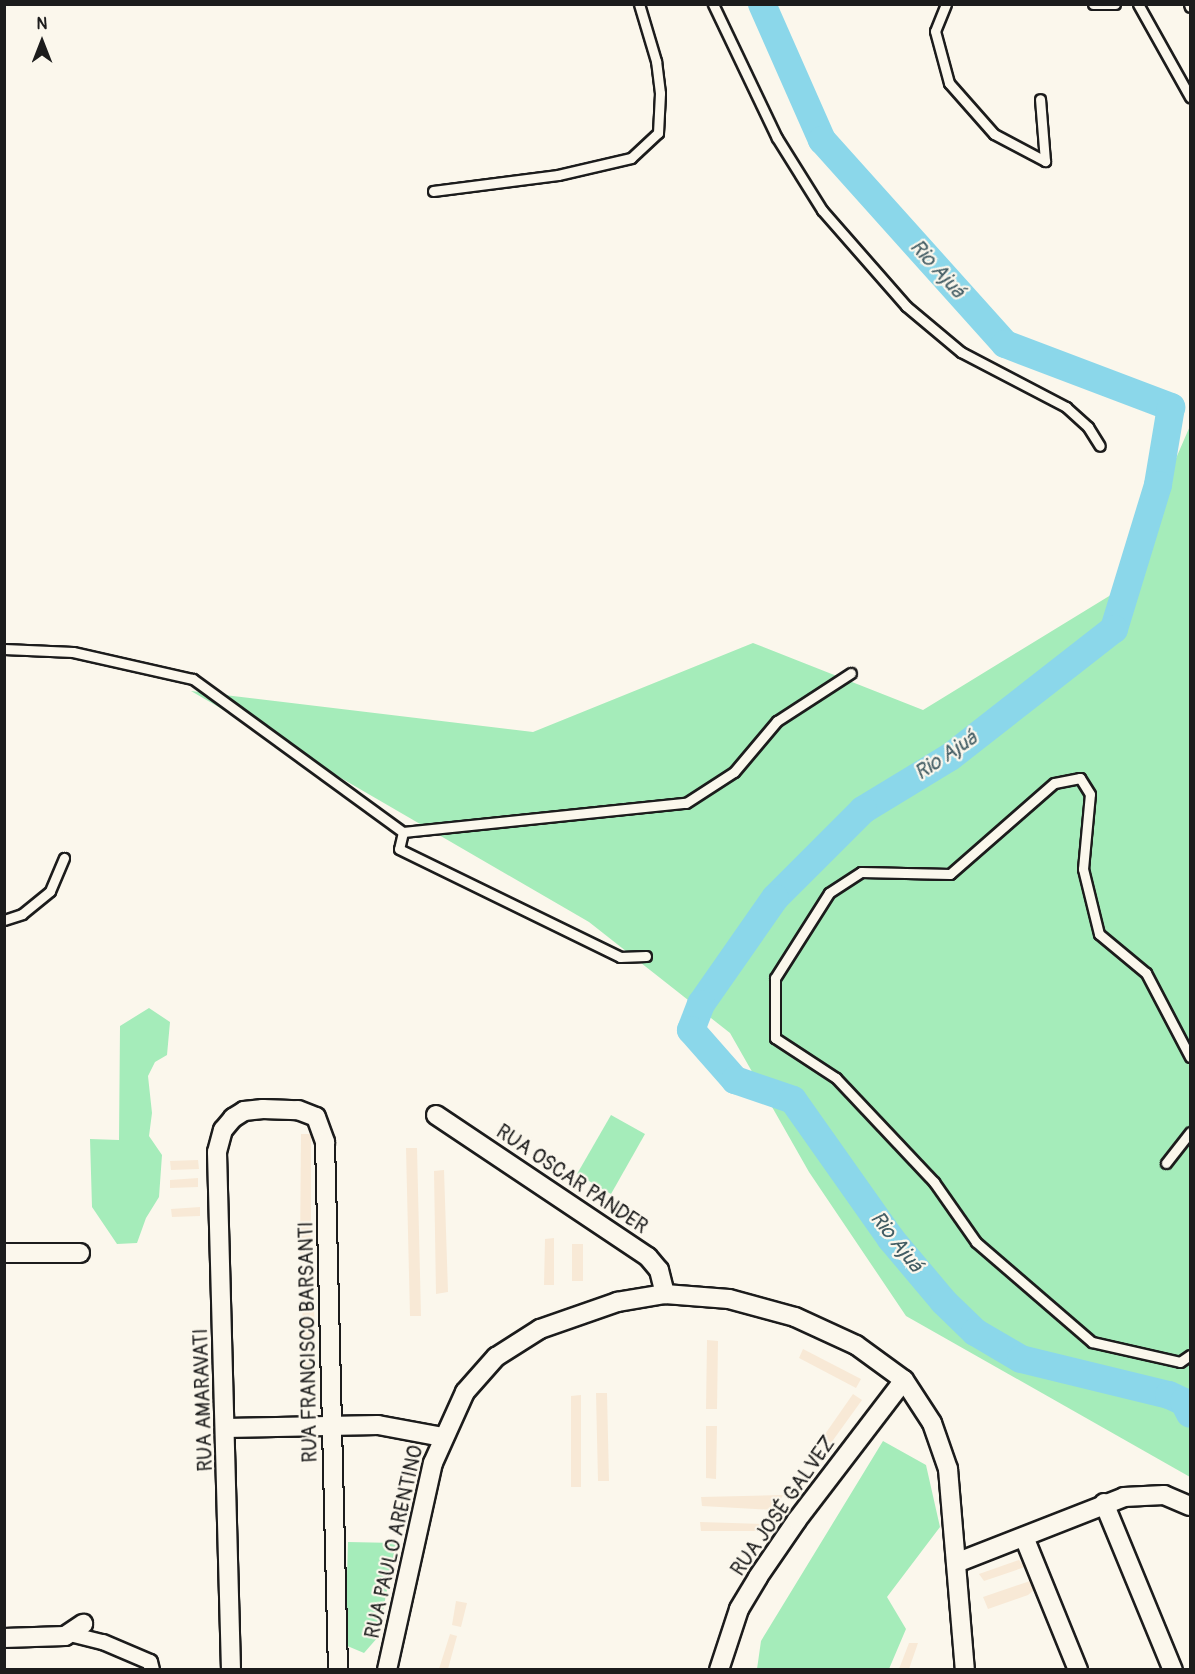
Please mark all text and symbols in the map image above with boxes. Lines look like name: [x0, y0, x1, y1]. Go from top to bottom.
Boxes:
north arrow: [12, 12, 72, 72]
text: N: [37, 14, 47, 34]
water label: Rio Ajuá: [904, 235, 970, 303]
water label: Rio Ajuá: [910, 726, 982, 786]
street label: RUA OSCAR PANDER: [492, 1119, 652, 1239]
water label: Rio Ajuá: [864, 1207, 928, 1277]
street label: RUA FRANCISCO BARSANTI: [294, 1221, 322, 1463]
street label: RUA AMARAVATI: [189, 1328, 217, 1472]
street label: RUA JOSÉ GALVEZ: [726, 1431, 840, 1581]
street label: RUA PAULO ARENTINO: [360, 1443, 428, 1641]

